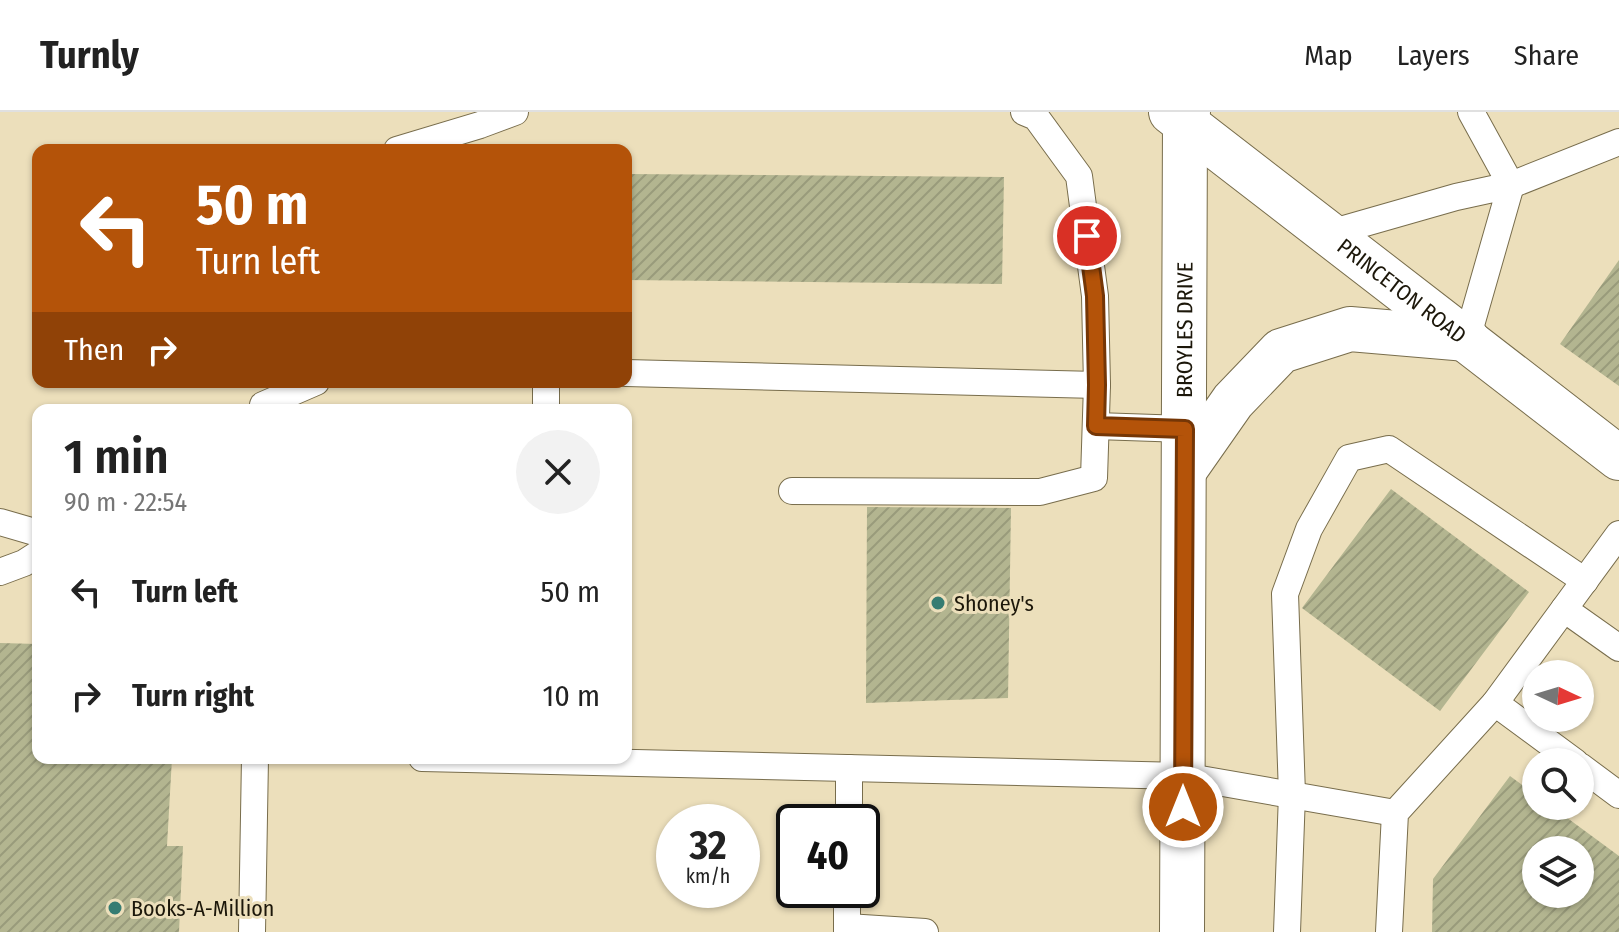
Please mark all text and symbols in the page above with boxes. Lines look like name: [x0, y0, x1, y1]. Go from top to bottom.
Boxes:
text: Turnly: [40, 32, 139, 78]
text: Map: [1304, 39, 1353, 72]
text: Layers: [1397, 39, 1470, 72]
text: Share: [1514, 39, 1579, 72]
text: 50 m: [196, 172, 308, 239]
icon: left: [64, 176, 168, 280]
pin: [1053, 202, 1121, 270]
icon: arrive: [1065, 214, 1109, 258]
street label: PRINCETON ROAD: [1332, 232, 1472, 349]
text: Turn left: [196, 240, 320, 284]
street label: BROYLES DRIVE: [1170, 262, 1198, 398]
icon: right: [140, 328, 184, 372]
text: Then: [64, 332, 124, 368]
text: 1 min: [64, 428, 169, 486]
button: close: [516, 430, 600, 514]
text: 90 m · 22:54: [64, 487, 187, 518]
icon: left: [64, 570, 108, 614]
text: Turn left: [132, 574, 238, 610]
text: 50 m: [540, 574, 600, 610]
place label: Shoney's: [954, 590, 1034, 617]
marker: Shoney's: [929, 594, 947, 612]
north arrow: [1522, 660, 1594, 732]
map controls: [1522, 660, 1594, 908]
icon: right: [64, 674, 108, 718]
text: Turn right: [132, 678, 254, 714]
text: 10 m: [543, 678, 600, 714]
button: search: [1522, 748, 1594, 820]
position arrow: [1141, 765, 1225, 849]
speed limit sign: 40: [776, 804, 880, 908]
text: 32: [689, 822, 727, 870]
button: layers: [1522, 836, 1594, 908]
text: km/h: [686, 864, 730, 888]
place label: Books-A-Million: [131, 895, 274, 922]
marker: Books-A-Million: [106, 899, 124, 917]

